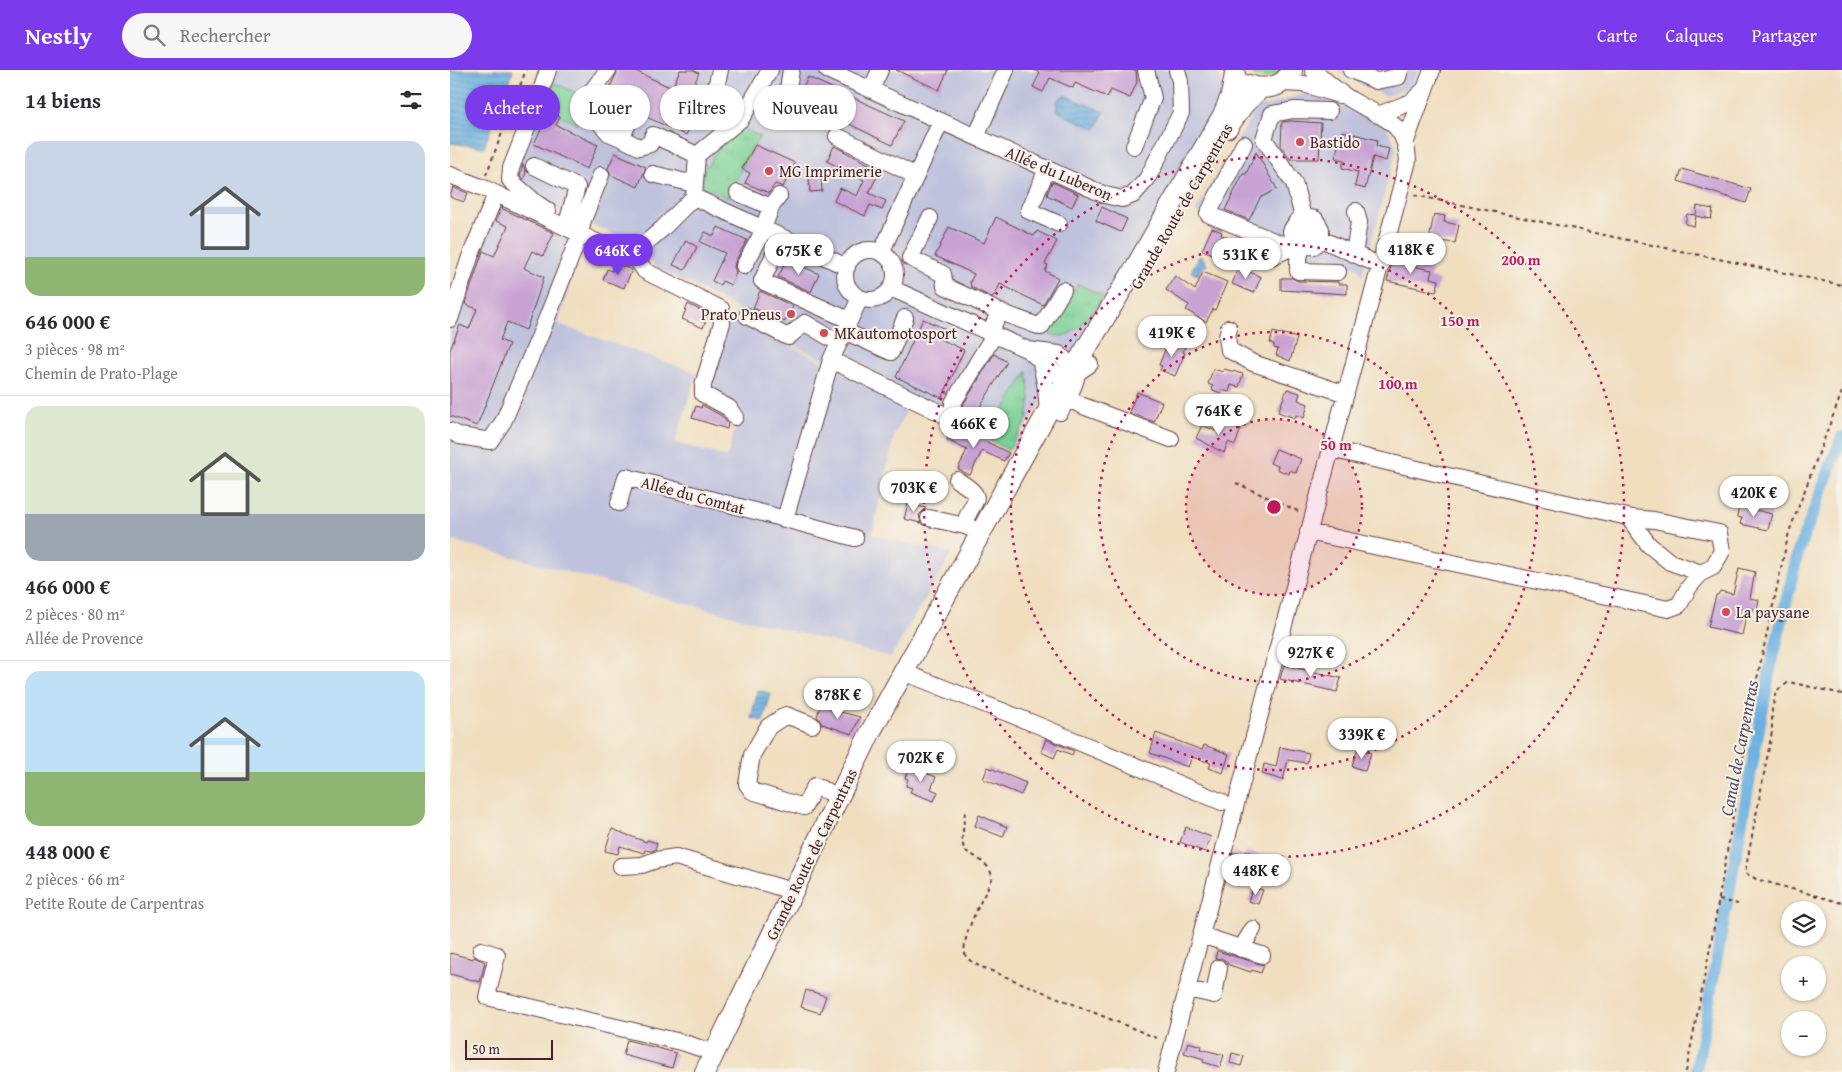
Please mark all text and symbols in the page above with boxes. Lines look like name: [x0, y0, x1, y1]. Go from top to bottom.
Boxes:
search box: [122, 13, 472, 58]
text: Nestly: [25, 18, 92, 53]
icon: search: [140, 21, 168, 49]
text: Rechercher: [180, 21, 271, 49]
text: Carte: [1597, 22, 1638, 49]
text: Calques: [1666, 22, 1724, 49]
text: Partager: [1752, 22, 1817, 49]
text: 14 biens: [25, 85, 101, 116]
chip: Acheter: [465, 85, 560, 130]
chip: Louer: [570, 85, 650, 130]
chip: Filtres: [660, 85, 744, 130]
chip: Nouveau: [754, 85, 856, 130]
icon: filters: [397, 86, 425, 114]
street label: Grande Route de Carpentras: [1124, 118, 1238, 294]
place label: Bastido: [1310, 130, 1360, 154]
marker: Bastido: [1294, 136, 1306, 148]
street label: Allée du Luberon: [1002, 140, 1116, 206]
place label: MG Imprimerie: [779, 159, 882, 183]
marker: MG Imprimerie: [763, 165, 775, 177]
icon: home: [180, 173, 270, 263]
pin: 418K €: [1370, 232, 1452, 275]
pin: 646K €: [577, 234, 659, 276]
pin: 675K €: [758, 234, 840, 276]
text: 418K €: [1388, 237, 1434, 261]
text: 646K €: [595, 238, 641, 262]
text: 675K €: [776, 238, 822, 262]
pin: 531K €: [1205, 238, 1287, 280]
text: 531K €: [1223, 242, 1269, 266]
text: 200 m: [1501, 249, 1541, 270]
place label: Prato Pneus: [701, 302, 781, 326]
text: 646 000 €: [25, 306, 110, 337]
marker: Prato Pneus: [785, 308, 797, 320]
text: 150 m: [1440, 310, 1480, 331]
pin: 419K €: [1131, 316, 1213, 358]
text: 419K €: [1149, 320, 1195, 344]
place label: MKautomotosport: [834, 321, 957, 345]
marker: MKautomotosport: [818, 327, 830, 339]
text: 3 pièces · 98 m²: [25, 337, 125, 361]
text: Chemin de Prato-Plage: [25, 361, 178, 385]
text: 100 m: [1378, 373, 1418, 394]
pin: 764K €: [1178, 394, 1260, 436]
text: 764K €: [1196, 398, 1242, 422]
pin: 466K €: [933, 406, 1015, 449]
text: 466K €: [951, 411, 997, 435]
text: 50 m: [1320, 434, 1352, 455]
icon: home: [180, 439, 270, 529]
street label: Allée du Comtat: [638, 470, 748, 520]
pin: 703K €: [873, 470, 955, 513]
text: 703K €: [891, 475, 937, 499]
pin: 420K €: [1713, 476, 1795, 518]
text: 420K €: [1731, 480, 1777, 504]
centre of rings: [1265, 498, 1283, 516]
text: 466 000 €: [25, 571, 110, 602]
place label: La paysane: [1736, 600, 1809, 624]
text: 2 pièces · 80 m²: [25, 602, 125, 626]
marker: La paysane: [1720, 606, 1732, 618]
text: Allée de Provence: [25, 626, 143, 650]
pin: 927K €: [1270, 636, 1352, 678]
text: 927K €: [1288, 640, 1334, 664]
water label: Canal de Carpentras: [1713, 677, 1765, 818]
pin: 878K €: [797, 678, 879, 720]
text: 878K €: [815, 682, 861, 706]
icon: home: [180, 704, 270, 794]
pin: 339K €: [1321, 718, 1403, 760]
text: 339K €: [1339, 722, 1385, 746]
pin: 702K €: [880, 740, 962, 783]
text: 702K €: [898, 745, 944, 769]
street label: Grande Route de Carpentras: [759, 764, 863, 944]
text: 448 000 €: [25, 836, 110, 867]
pin: 448K €: [1215, 854, 1297, 896]
text: 448K €: [1233, 858, 1279, 882]
text: 2 pièces · 66 m²: [25, 867, 125, 891]
text: Petite Route de Carpentras: [25, 891, 204, 915]
map controls: [1781, 901, 1826, 1056]
button: layers: [1781, 901, 1826, 946]
button: +: [1781, 956, 1826, 1001]
button: −: [1781, 1011, 1826, 1056]
scale bar: [465, 1037, 552, 1060]
text: 50 m: [472, 1039, 500, 1059]

